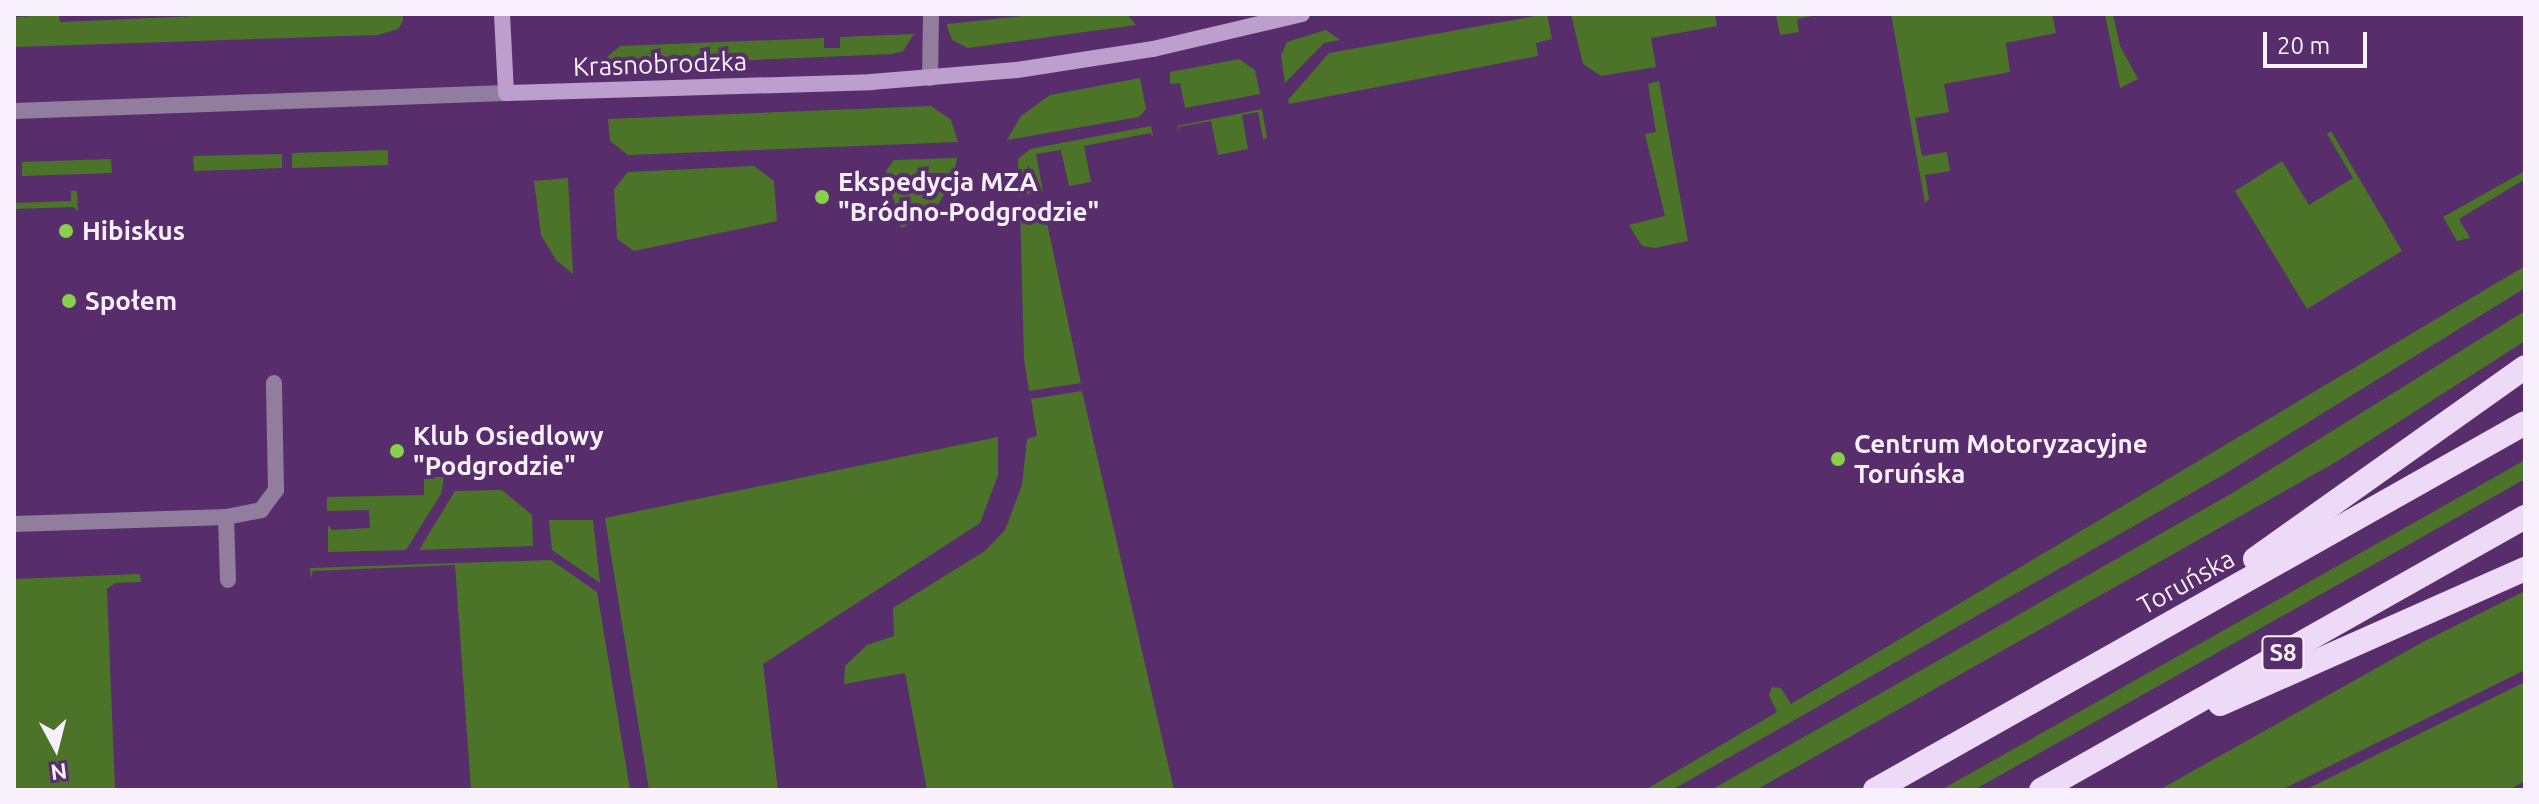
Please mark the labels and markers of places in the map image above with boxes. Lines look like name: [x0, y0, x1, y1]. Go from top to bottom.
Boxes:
place label: Ekspedycja MZA "Bródno-Podgrodzie": [838, 166, 1099, 228]
marker: Ekspedycja MZA "Bródno-Podgrodzie": [813, 188, 831, 206]
place label: Hibiskus: [82, 215, 185, 247]
marker: Hibiskus: [57, 222, 75, 240]
place label: Społem: [85, 285, 177, 317]
marker: Społem: [60, 292, 78, 310]
place label: Klub Osiedlowy "Podgrodzie": [413, 420, 604, 482]
place label: Centrum Motoryzacyjne Toruńska: [1854, 428, 2148, 490]
marker: Klub Osiedlowy "Podgrodzie": [388, 442, 406, 460]
marker: Centrum Motoryzacyjne Toruńska: [1829, 450, 1847, 468]

